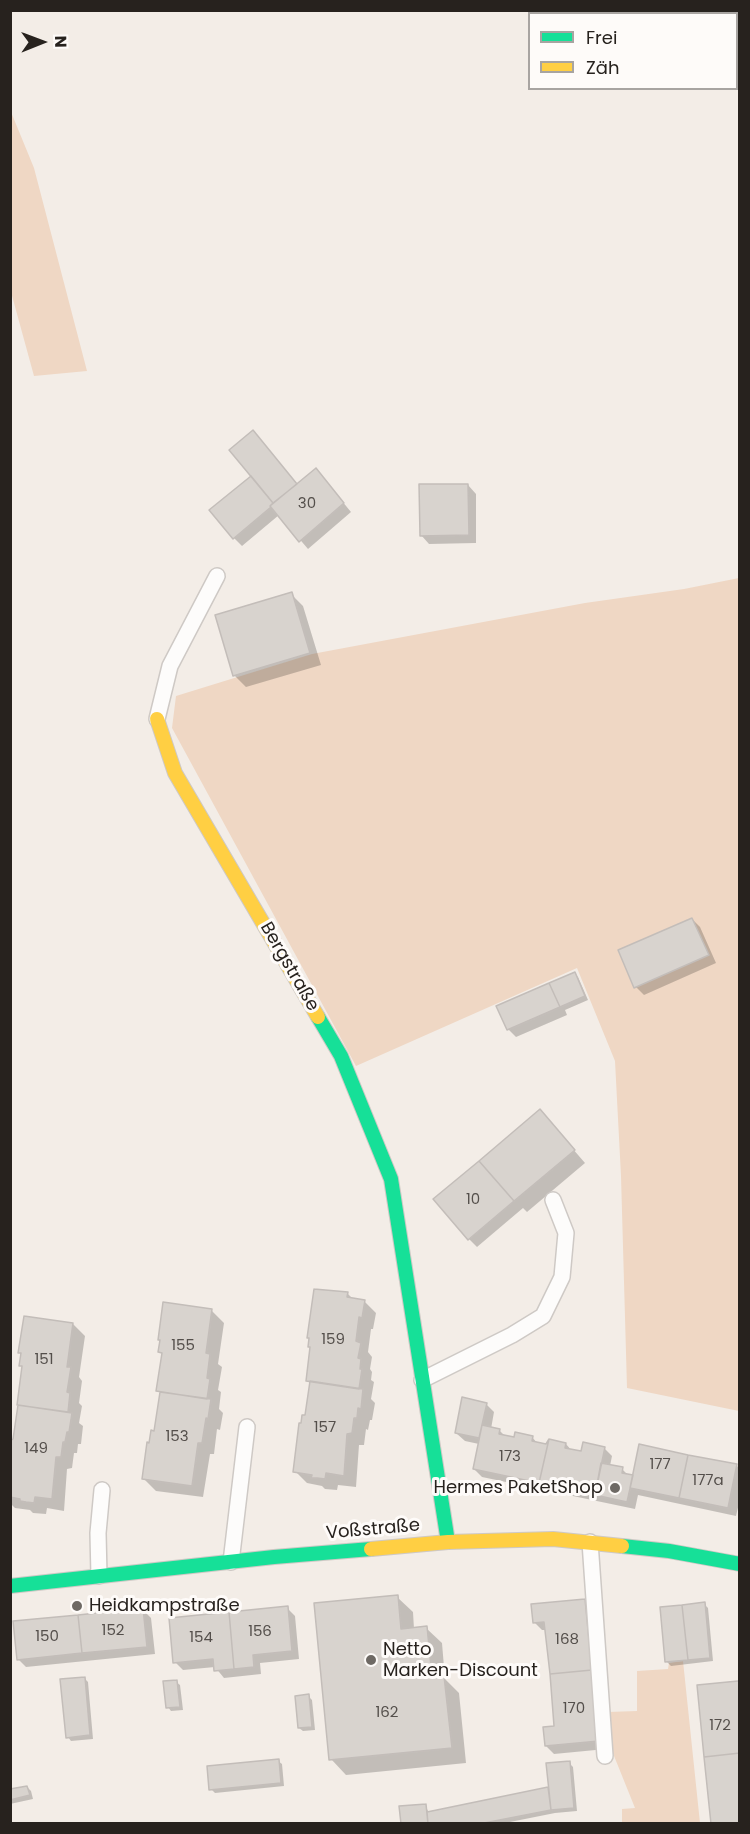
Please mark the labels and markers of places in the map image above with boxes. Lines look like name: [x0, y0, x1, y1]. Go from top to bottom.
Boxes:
place label: Hermes PaketShop: [433, 1477, 603, 1499]
marker: Hermes PaketShop: [608, 1481, 622, 1495]
place label: Heidkampstraße: [89, 1595, 240, 1617]
marker: Heidkampstraße: [70, 1599, 84, 1613]
place label: Netto Marken-Discount: [383, 1639, 538, 1682]
marker: Netto Marken-Discount: [364, 1653, 378, 1667]

